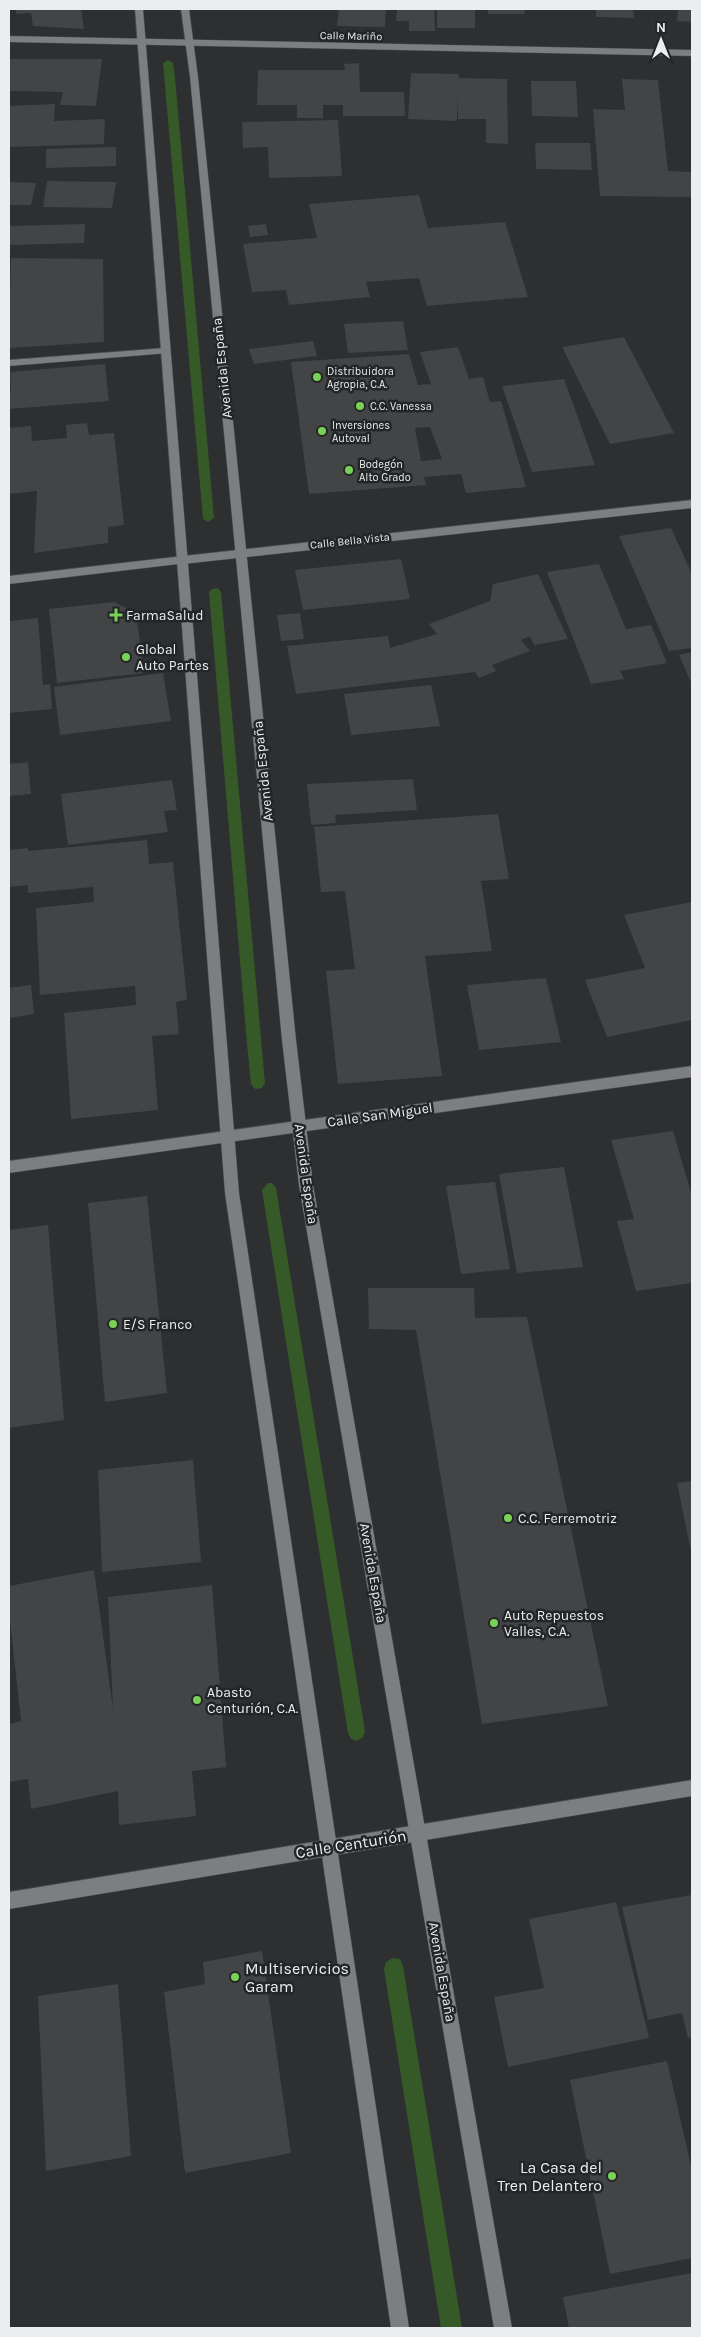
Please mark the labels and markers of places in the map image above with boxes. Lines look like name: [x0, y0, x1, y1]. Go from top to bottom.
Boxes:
place label: Distribuidora Agropia, C.A.: [327, 365, 394, 391]
marker: Distribuidora Agropia, C.A.: [311, 371, 323, 383]
marker: C.C. Vanessa: [354, 400, 366, 412]
place label: C.C. Vanessa: [370, 400, 432, 413]
place label: Inversiones Autoval: [332, 419, 390, 445]
marker: Inversiones Autoval: [316, 425, 328, 437]
place label: Bodegón Alto Grado: [359, 458, 411, 484]
marker: Bodegón Alto Grado: [343, 464, 355, 476]
place label: FarmaSalud: [126, 607, 203, 624]
marker: FarmaSalud: [110, 609, 122, 621]
place label: Global Auto Partes: [136, 641, 209, 674]
marker: Global Auto Partes: [120, 651, 132, 663]
place label: E/S Franco: [123, 1316, 192, 1333]
marker: E/S Franco: [107, 1318, 119, 1330]
place label: C.C. Ferremotriz: [518, 1510, 617, 1527]
marker: C.C. Ferremotriz: [502, 1512, 514, 1524]
place label: Auto Repuestos Valles, C.A.: [504, 1607, 604, 1640]
marker: Auto Repuestos Valles, C.A.: [488, 1617, 500, 1629]
place label: Abasto Centurión, C.A.: [207, 1684, 299, 1717]
marker: Abasto Centurión, C.A.: [191, 1694, 203, 1706]
place label: Multiservicios Garam: [245, 1959, 349, 1996]
marker: Multiservicios Garam: [229, 1971, 241, 1983]
place label: La Casa del Tren Delantero: [497, 2158, 602, 2195]
marker: La Casa del Tren Delantero: [606, 2170, 618, 2182]

